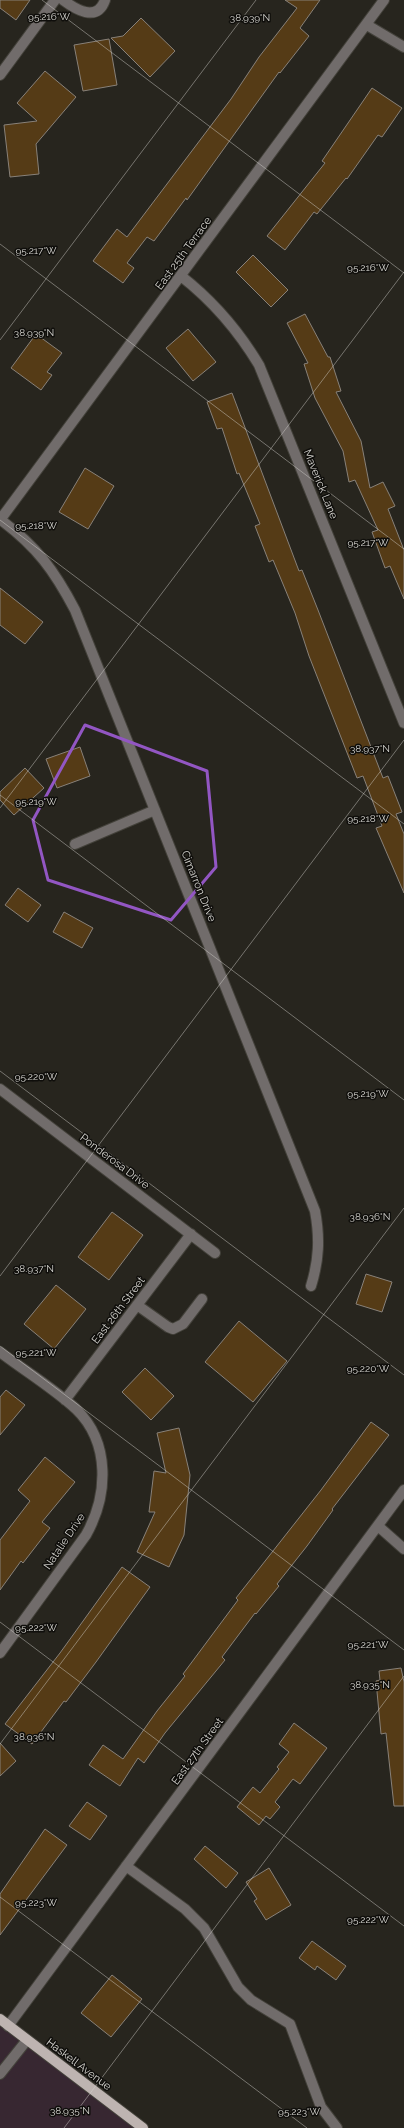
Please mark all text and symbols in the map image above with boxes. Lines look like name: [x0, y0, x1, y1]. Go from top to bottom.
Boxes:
text: 95.216°W: [28, 11, 70, 22]
text: 38.939°N: [230, 12, 270, 23]
street label: East 25th Terrace: [153, 214, 215, 292]
text: 95.217°W: [15, 245, 57, 256]
text: 95.216°W: [347, 262, 389, 273]
text: 38.939°N: [14, 327, 54, 338]
street label: Maverick Lane: [301, 448, 341, 521]
text: 95.218°W: [15, 520, 57, 531]
text: 95.217°W: [347, 537, 389, 548]
text: 38.937°N: [350, 743, 390, 754]
text: 95.219°W: [15, 796, 57, 807]
text: 95.218°W: [347, 813, 389, 824]
street label: Cimarron Drive: [178, 849, 219, 924]
text: 95.220°W: [15, 1071, 58, 1082]
text: 95.219°W: [347, 1088, 389, 1099]
street label: Ponderosa Drive: [77, 1131, 152, 1192]
text: 38.936°N: [350, 1211, 390, 1222]
text: 38.937°N: [14, 1263, 54, 1274]
street label: East 26th Street: [89, 1274, 148, 1346]
text: 95.221°W: [16, 1347, 57, 1358]
text: 95.220°W: [347, 1363, 390, 1374]
street label: Natalie Drive: [41, 1510, 88, 1572]
text: 95.222°W: [15, 1622, 57, 1633]
text: 95.221°W: [348, 1639, 389, 1650]
text: 38.935°N: [350, 1679, 390, 1690]
street label: East 27th Street: [169, 1715, 226, 1787]
text: 38.936°N: [14, 1731, 54, 1742]
text: 95.223°W: [15, 1897, 57, 1908]
text: 95.222°W: [347, 1914, 389, 1925]
street label: Haskell Avenue: [44, 2036, 114, 2093]
text: 38.935°N: [50, 2105, 90, 2116]
text: 95.223°W: [278, 2106, 320, 2117]

